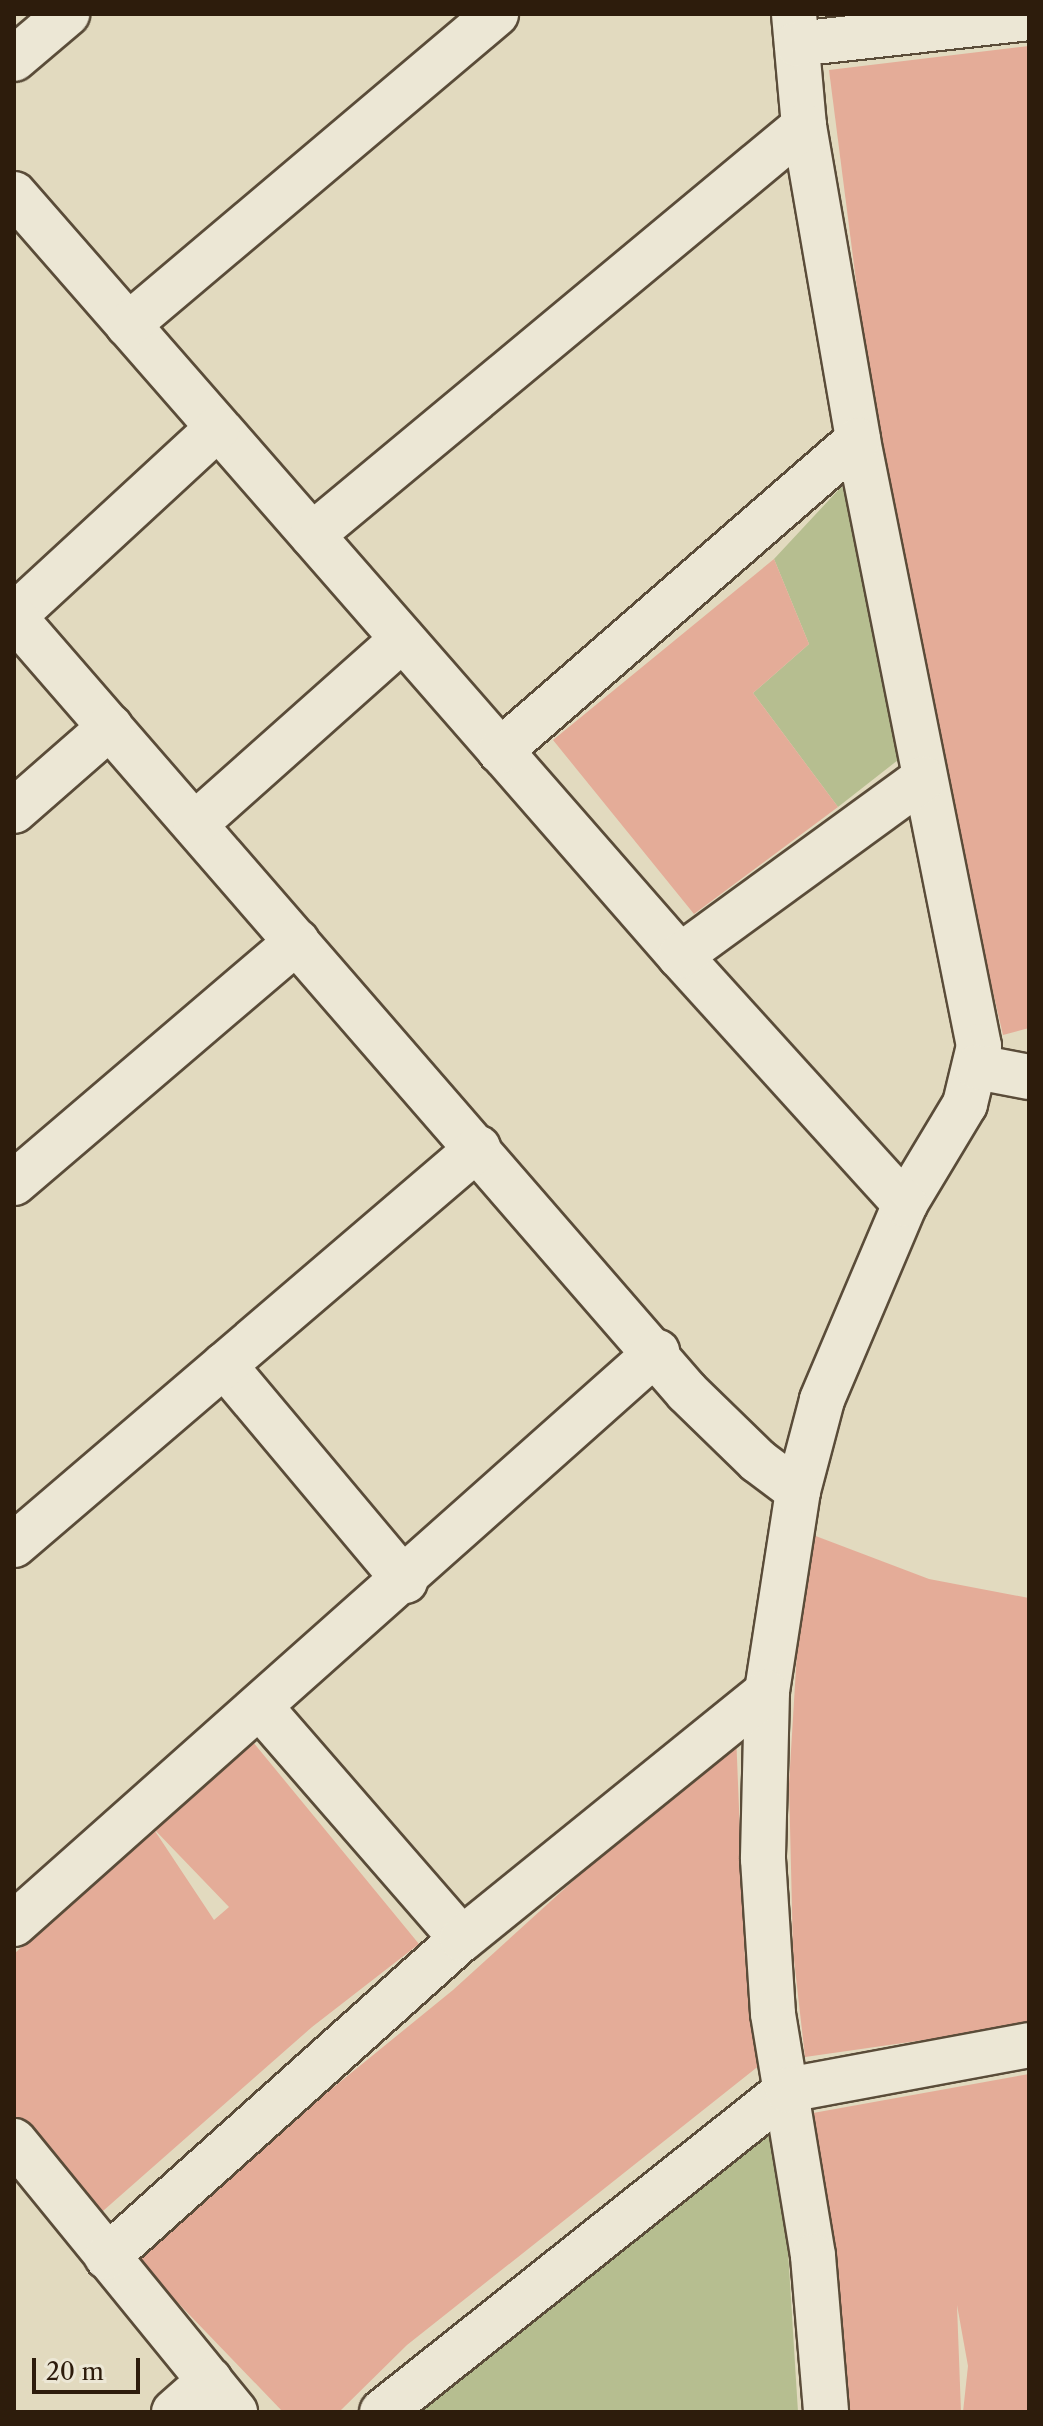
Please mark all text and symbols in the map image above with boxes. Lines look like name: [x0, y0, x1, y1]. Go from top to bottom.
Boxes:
scale bar: [36, 2342, 144, 2392]
text: 20 m: [46, 2357, 104, 2386]

